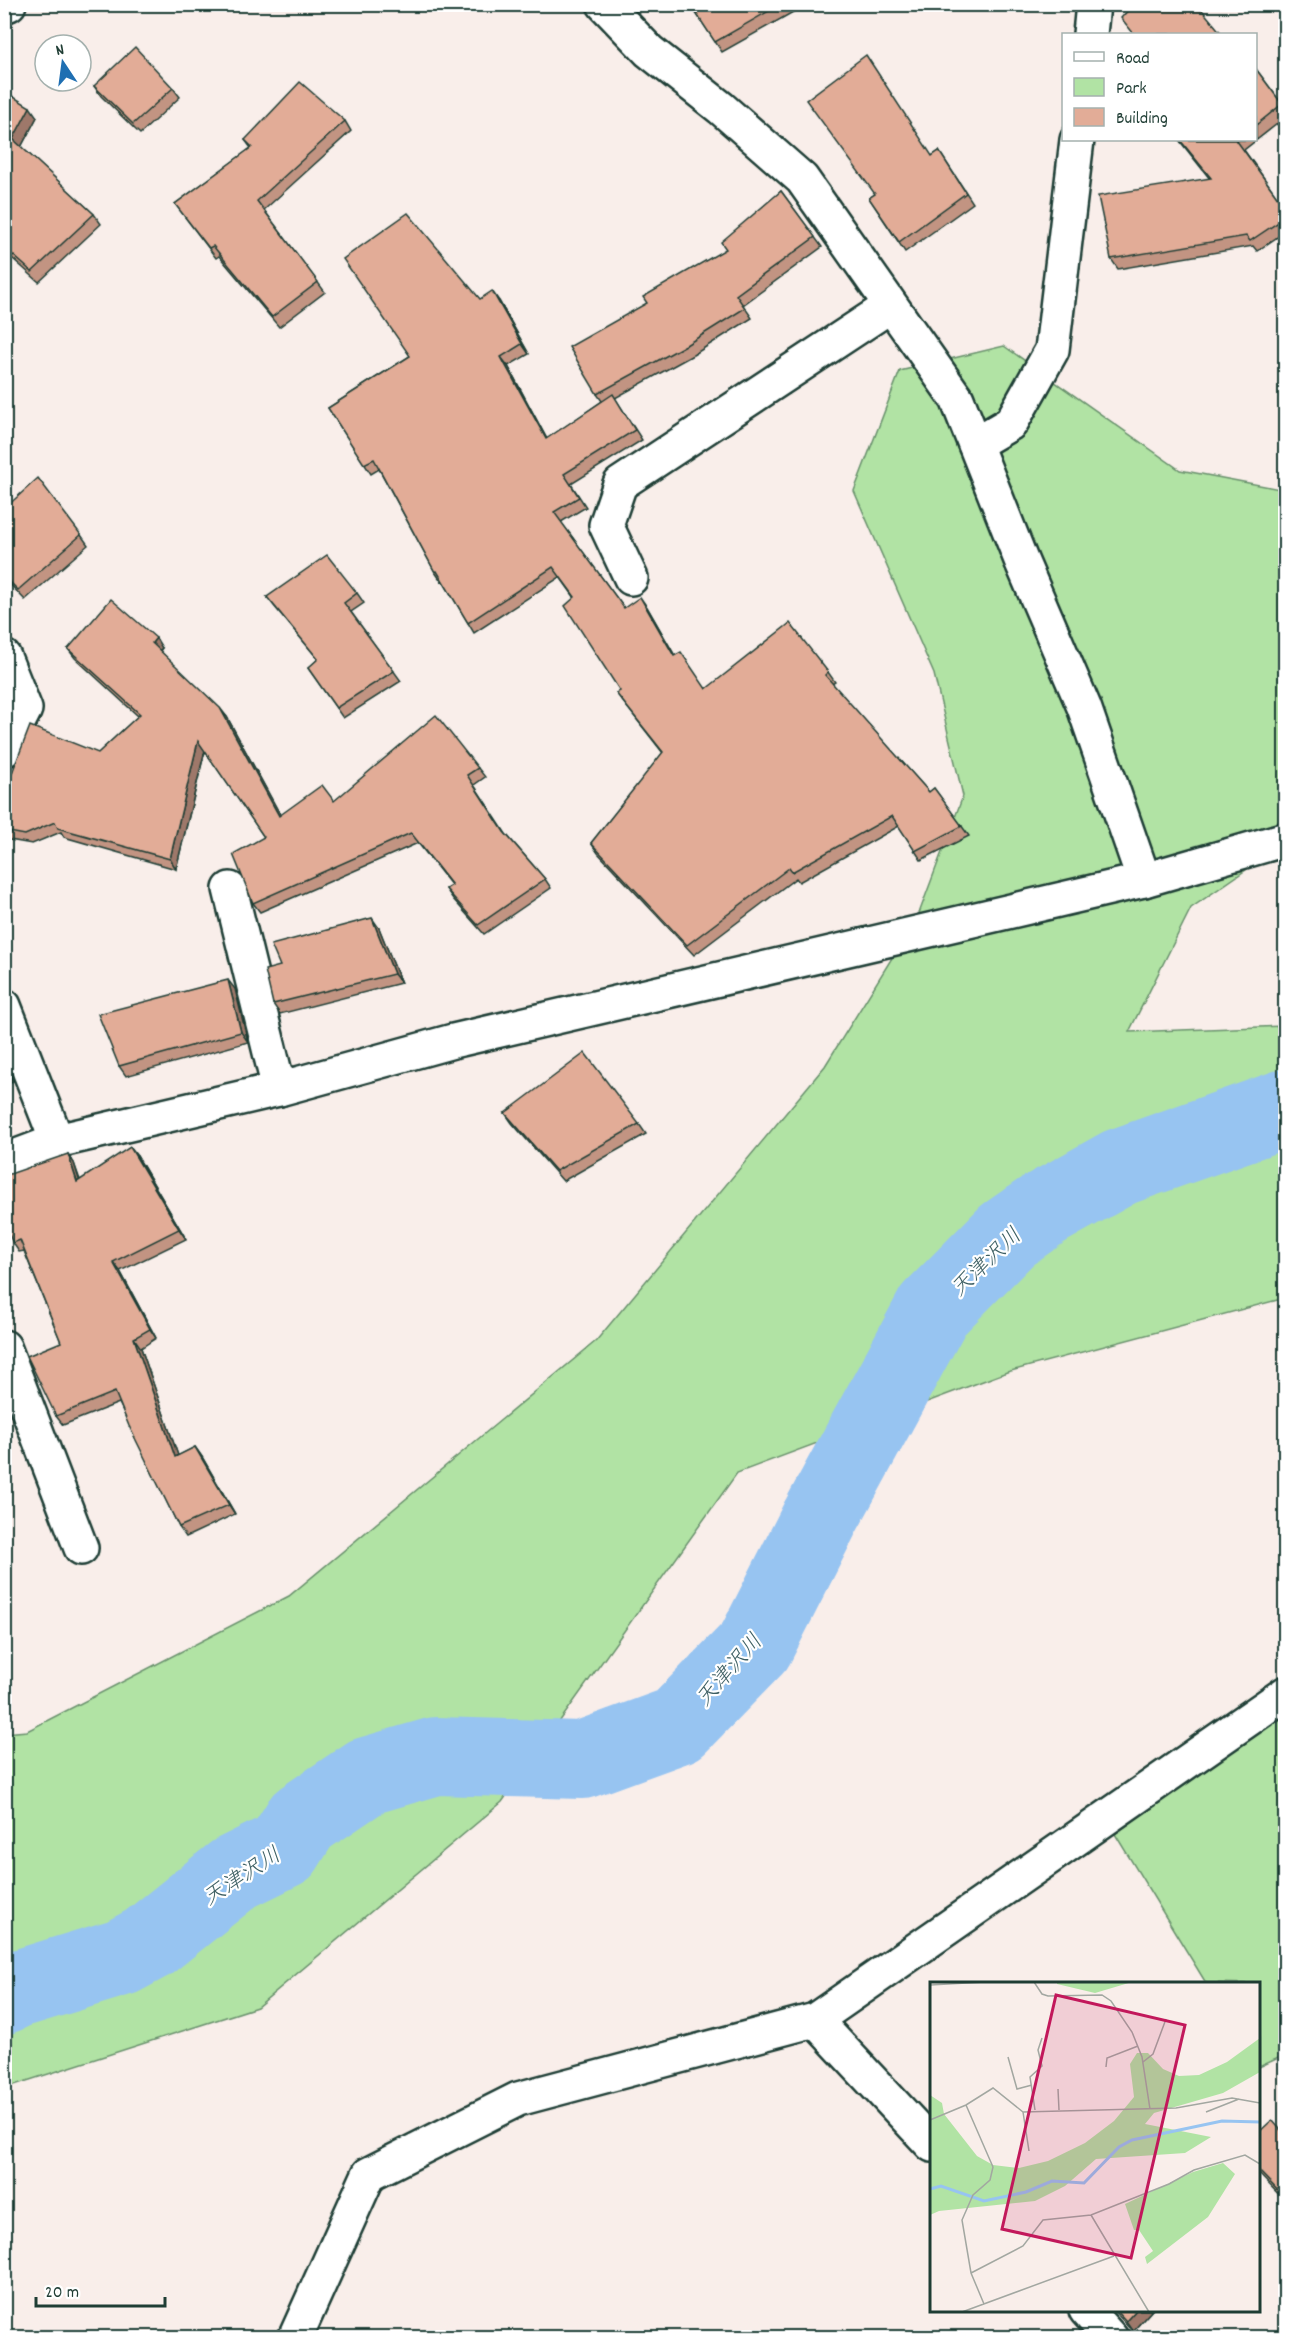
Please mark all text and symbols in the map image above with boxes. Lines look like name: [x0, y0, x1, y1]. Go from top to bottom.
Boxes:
north arrow: [33, 33, 93, 93]
legend: [1062, 33, 1257, 141]
text: N: [54, 39, 67, 63]
text: Road: [1116, 47, 1150, 72]
text: Park: [1116, 77, 1147, 102]
text: Building: [1116, 107, 1168, 132]
water label: 天津沢川: [945, 1222, 1030, 1305]
water label: 天津沢川: [690, 1628, 771, 1715]
water label: 天津沢川: [198, 1841, 288, 1915]
inset map: [930, 1982, 1260, 2312]
scale bar: [36, 2270, 165, 2308]
text: 20 m: [45, 2281, 79, 2306]

